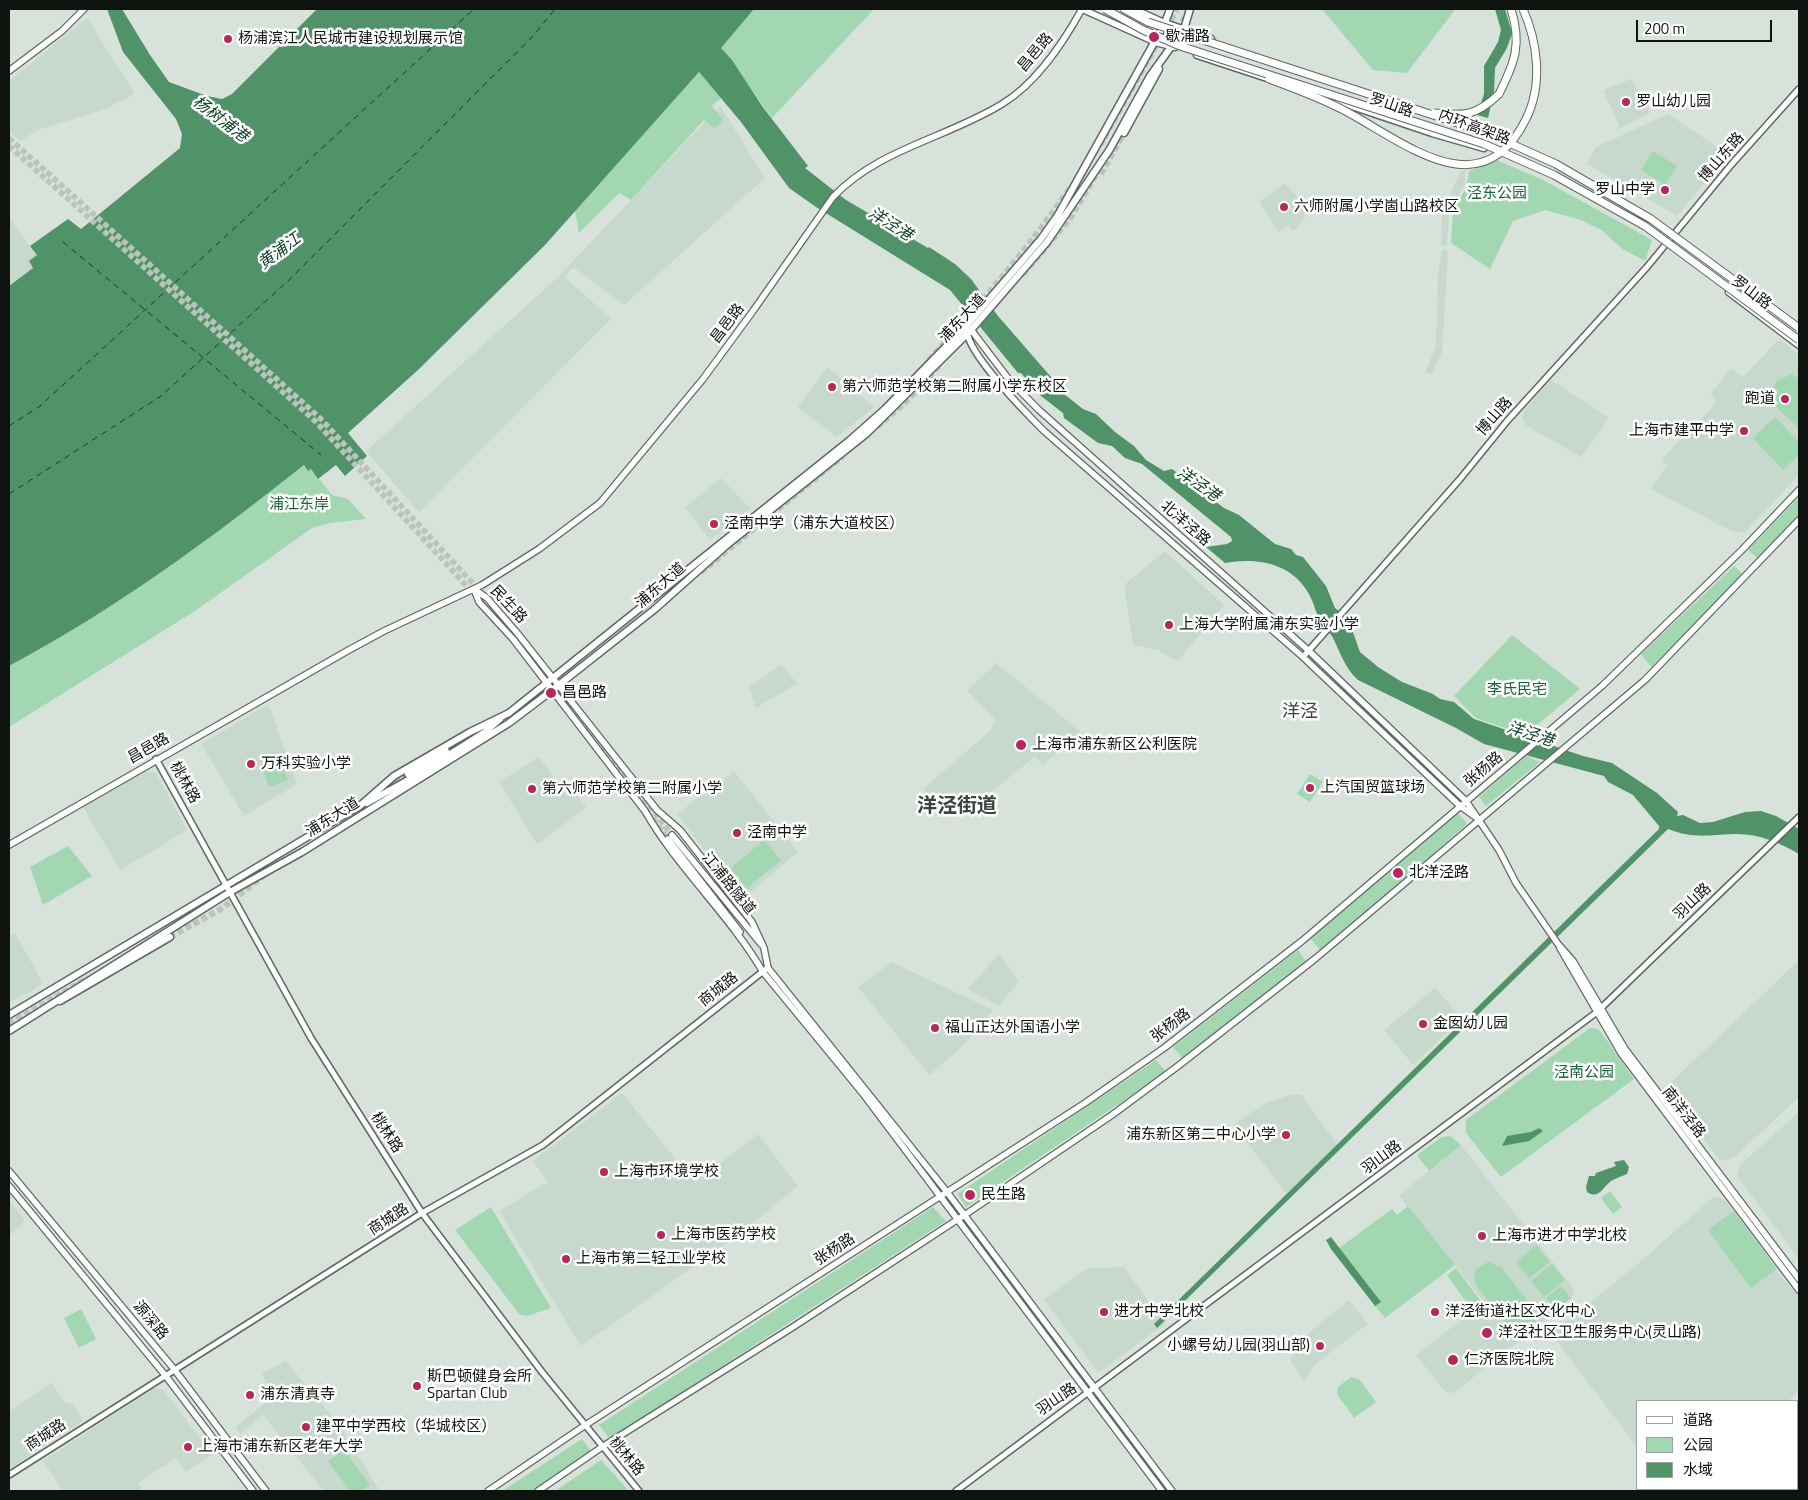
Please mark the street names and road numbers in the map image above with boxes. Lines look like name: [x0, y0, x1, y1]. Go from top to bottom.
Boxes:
street label: 昌邑路: [1015, 30, 1057, 76]
street label: 罗山路: [1367, 90, 1415, 122]
street label: 内环高架路: [1436, 107, 1512, 149]
street label: 博山东路: [1696, 129, 1748, 187]
street label: 罗山路: [1728, 272, 1774, 314]
street label: 浦东大道: [936, 291, 990, 347]
street label: 昌邑路: [707, 301, 749, 347]
street label: 博山路: [1473, 394, 1517, 440]
street label: 北洋泾路: [1156, 498, 1214, 550]
street label: 浦东大道: [632, 560, 690, 612]
street label: 民生路: [486, 582, 530, 628]
street label: 昌邑路: [125, 730, 173, 768]
street label: 张杨路: [1461, 749, 1507, 791]
street label: 桃林路: [165, 759, 203, 807]
street label: 浦东大道: [303, 794, 363, 842]
street label: 江浦路隧道: [697, 849, 759, 919]
street label: 羽山路: [1671, 880, 1715, 924]
street label: 商城路: [696, 969, 742, 1011]
street label: 张杨路: [1148, 1005, 1194, 1047]
street label: 南洋泾路: [1657, 1084, 1709, 1142]
street label: 桃林路: [366, 1109, 406, 1157]
street label: 羽山路: [1359, 1137, 1405, 1179]
street label: 商城路: [365, 1200, 413, 1240]
street label: 张杨路: [811, 1230, 859, 1270]
street label: 源深路: [129, 1298, 171, 1344]
street label: 羽山路: [1033, 1380, 1081, 1420]
street label: 商城路: [22, 1416, 70, 1456]
street label: 桃林路: [605, 1434, 647, 1480]

